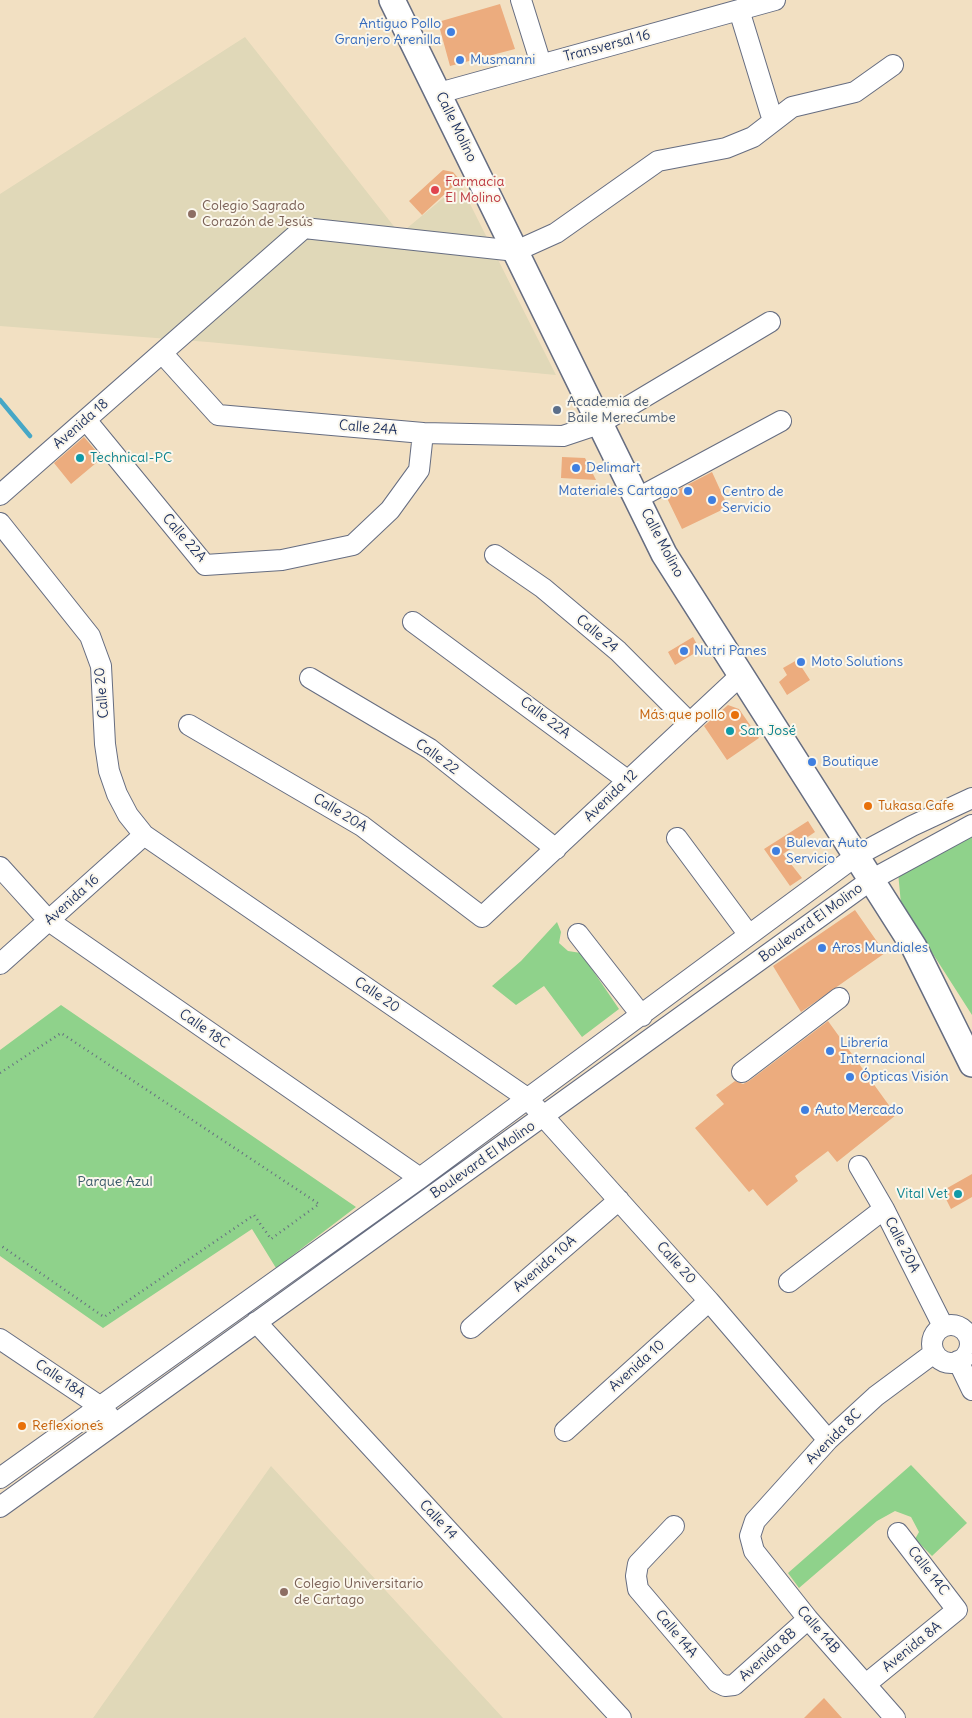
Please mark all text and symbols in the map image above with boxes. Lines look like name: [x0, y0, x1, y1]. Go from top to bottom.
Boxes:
place label: Antiguo Pollo Granjero Arenilla: [334, 16, 441, 48]
marker: Antiguo Pollo Granjero Arenilla: [445, 26, 457, 38]
street label: Transversal 16: [562, 26, 652, 66]
place label: Musmanni: [470, 52, 535, 68]
marker: Musmanni: [454, 54, 466, 66]
street label: Calle Molino: [432, 89, 480, 165]
place label: Farmacia El Molino: [445, 174, 504, 206]
marker: Farmacia El Molino: [429, 184, 441, 196]
place label: Colegio Sagrado Corazón de Jesús: [202, 198, 313, 230]
marker: Colegio Sagrado Corazón de Jesús: [186, 208, 198, 220]
place label: Academia de Baile Merecumbe: [567, 394, 676, 427]
street label: Avenida 18: [50, 395, 112, 453]
marker: Academia de Baile Merecumbe: [551, 404, 563, 416]
street label: Calle 24A: [338, 417, 398, 439]
place label: Technical-PC: [90, 450, 172, 466]
marker: Technical-PC: [74, 452, 86, 464]
place label: Delimart: [586, 460, 640, 476]
marker: Delimart: [570, 462, 582, 474]
place label: Materiales Cartago: [558, 483, 678, 499]
place label: Centro de Servicio: [722, 484, 784, 516]
marker: Materiales Cartago: [682, 485, 694, 497]
marker: Centro de Servicio: [706, 494, 718, 506]
street label: Calle Molino: [637, 506, 687, 580]
street label: Calle 22A: [158, 510, 210, 566]
street label: Calle 24: [573, 612, 621, 656]
place label: Nutri Panes: [694, 643, 767, 659]
marker: Nutri Panes: [678, 645, 690, 657]
place label: Moto Solutions: [811, 654, 903, 670]
marker: Moto Solutions: [795, 656, 807, 668]
street label: Calle 20: [91, 667, 113, 719]
street label: Calle 22A: [517, 694, 573, 742]
place label: Más que pollo: [639, 707, 725, 723]
marker: Más que pollo: [729, 709, 741, 721]
place label: San José: [740, 723, 796, 739]
marker: San José: [724, 725, 736, 737]
street label: Calle 22: [412, 736, 462, 778]
place label: Boutique: [822, 754, 878, 770]
marker: Boutique: [806, 756, 818, 768]
street label: Avenida 12: [581, 767, 641, 825]
street label: Calle 20A: [310, 790, 370, 836]
place label: Tukasa Cafe: [878, 798, 954, 814]
marker: Tukasa Cafe: [862, 800, 874, 812]
place label: Bulevar Auto Servicio: [786, 835, 868, 868]
marker: Bulevar Auto Servicio: [770, 845, 782, 857]
street label: Avenida 16: [41, 871, 103, 929]
street label: Boulevard El Molino: [756, 880, 866, 966]
place label: Aros Mundiales: [832, 940, 928, 956]
marker: Aros Mundiales: [816, 942, 828, 954]
street label: Calle 20: [351, 974, 403, 1016]
street label: Calle 18C: [176, 1006, 232, 1052]
place label: Librería Internacional: [840, 1035, 925, 1068]
marker: Librería Internacional: [824, 1045, 836, 1057]
place label: Ópticas Visión: [860, 1069, 949, 1085]
marker: Ópticas Visión: [844, 1071, 856, 1083]
place label: Auto Mercado: [815, 1102, 904, 1118]
marker: Auto Mercado: [799, 1104, 811, 1116]
street label: Boulevard El Molino: [427, 1118, 539, 1202]
park label: Parque Azul: [77, 1174, 153, 1190]
place label: Vital Vet: [896, 1186, 948, 1202]
marker: Vital Vet: [952, 1188, 964, 1200]
street label: Calle 20A: [881, 1214, 923, 1276]
street label: Avenida 10A: [510, 1232, 580, 1296]
street label: Calle 20: [653, 1238, 699, 1288]
street label: Avenida 10: [606, 1337, 668, 1395]
street label: Calle 18A: [32, 1356, 88, 1402]
street label: Avenida 8C: [803, 1406, 865, 1468]
place label: Reflexiones: [32, 1418, 103, 1434]
marker: Reflexiones: [16, 1420, 28, 1432]
street label: Calle 14: [416, 1497, 460, 1543]
street label: Calle 14C: [904, 1543, 952, 1599]
place label: Colegio Universitario de Cartago: [294, 1576, 423, 1608]
marker: Colegio Universitario de Cartago: [278, 1586, 290, 1598]
street label: Calle 14B: [793, 1603, 843, 1657]
street label: Calle 14A: [651, 1607, 701, 1661]
street label: Avenida 8A: [879, 1618, 945, 1676]
street label: Avenida 8B: [736, 1625, 800, 1685]

